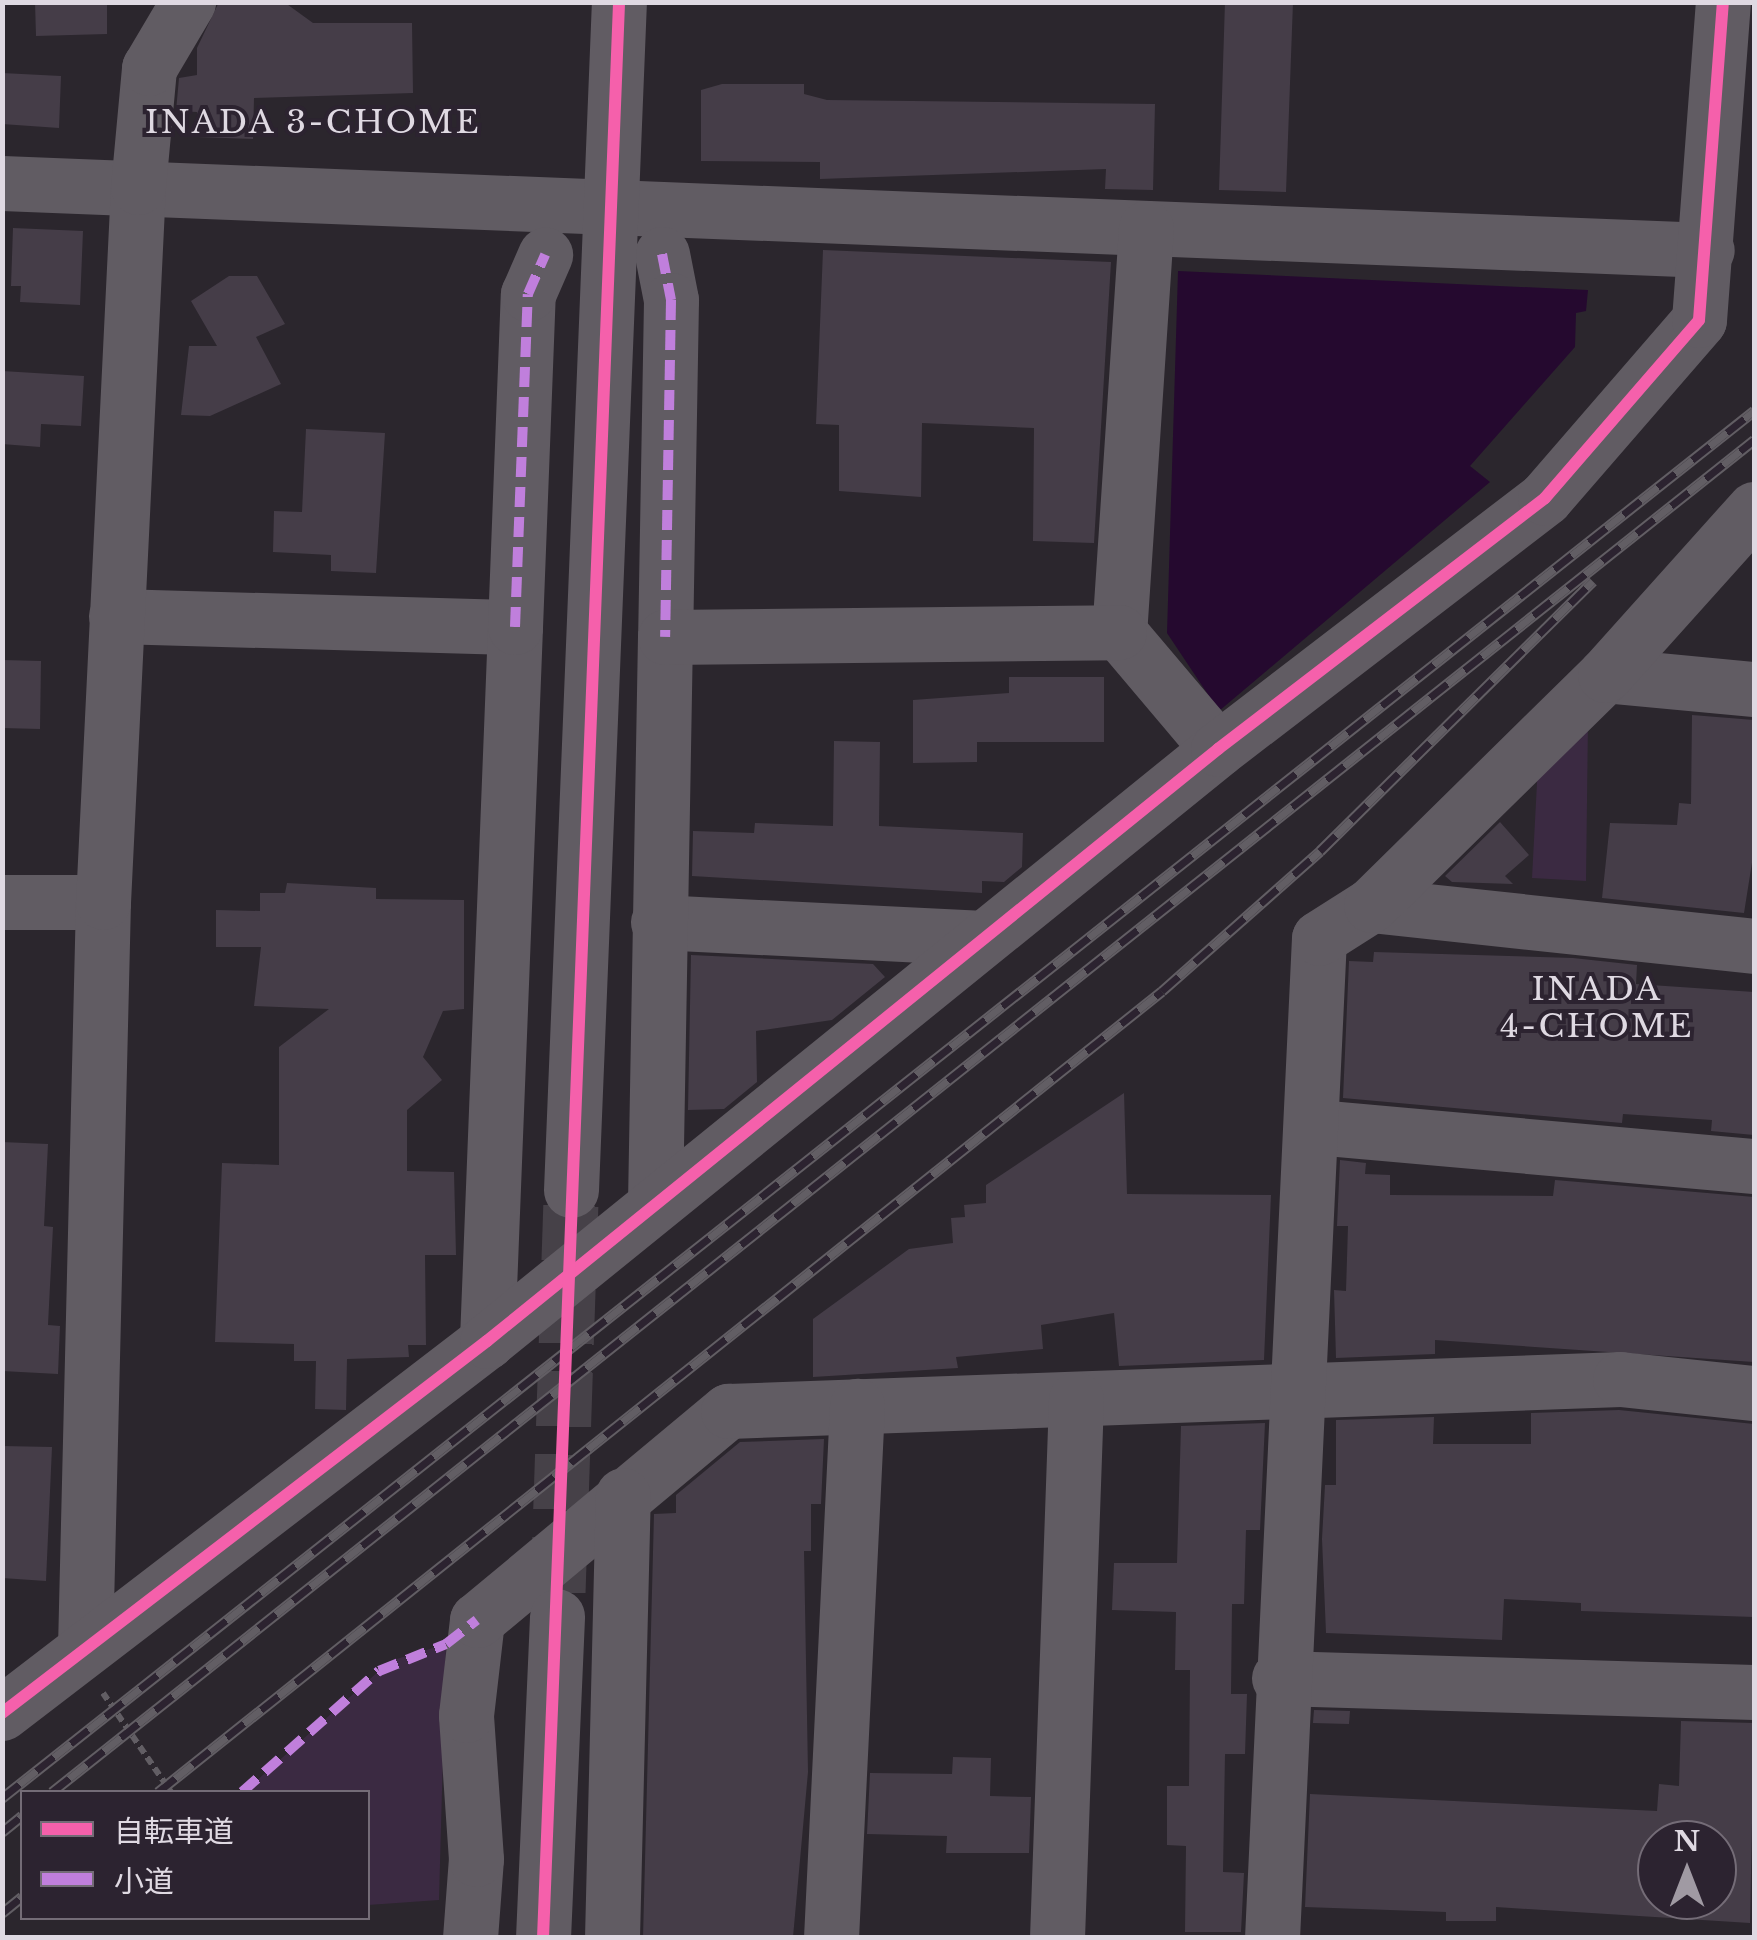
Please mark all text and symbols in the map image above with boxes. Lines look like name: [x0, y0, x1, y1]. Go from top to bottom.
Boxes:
district label: INADA 3-CHOME: [144, 103, 482, 141]
district label: INADA 4-CHOME: [1500, 971, 1694, 1046]
legend: [20, 1790, 370, 1920]
text: 自転車道: [114, 1813, 234, 1850]
north arrow: [1637, 1820, 1737, 1920]
text: N: [1674, 1824, 1700, 1859]
text: 小道: [114, 1863, 174, 1900]

